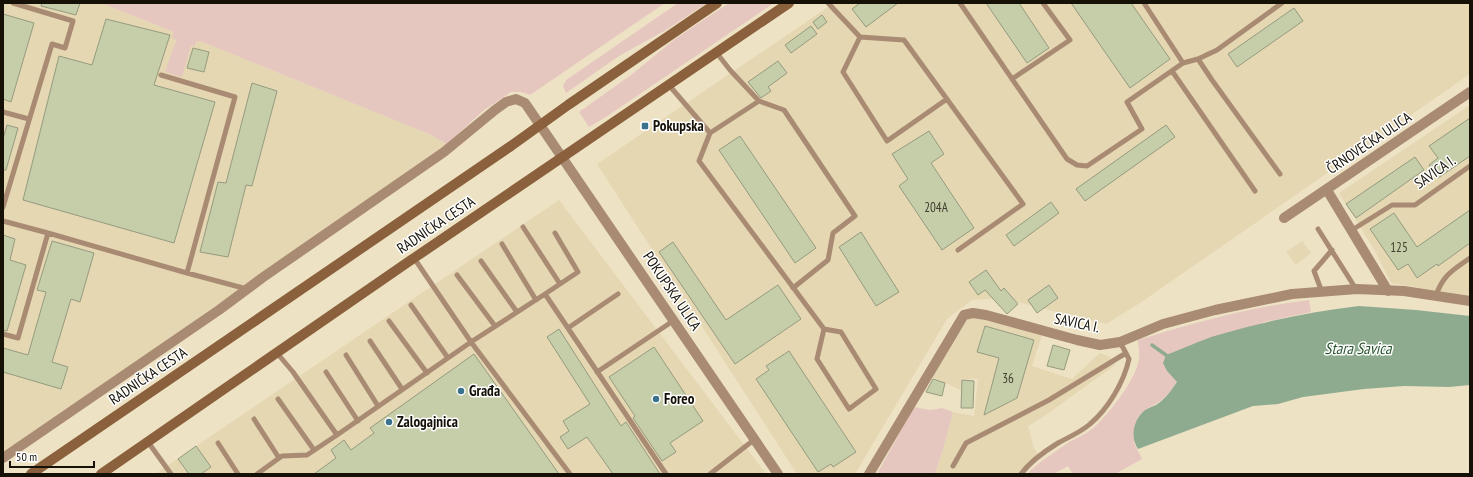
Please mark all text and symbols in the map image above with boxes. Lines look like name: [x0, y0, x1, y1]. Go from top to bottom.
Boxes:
street label: ČRNOVEČKA ULICA: [1323, 107, 1415, 178]
place label: Pokupska: [653, 116, 704, 135]
marker: Pokupska: [640, 121, 650, 131]
street label: SAVICA I.: [1411, 150, 1459, 193]
street label: RADNIČKA CESTA: [393, 191, 479, 258]
house number: 204A: [924, 199, 949, 216]
house number: 125: [1390, 239, 1408, 256]
street label: POKUPSKA ULICA: [639, 248, 706, 335]
street label: SAVICA I.: [1053, 308, 1102, 337]
water label: Stara Savica: [1325, 338, 1393, 358]
street label: RADNIČKA CESTA: [105, 342, 191, 409]
house number: 36: [1002, 370, 1014, 387]
place label: Građa: [469, 381, 500, 400]
marker: Građa: [456, 386, 466, 396]
place label: Foreo: [664, 389, 695, 408]
marker: Foreo: [651, 394, 661, 404]
place label: Zalogajnica: [397, 412, 458, 431]
marker: Zalogajnica: [384, 417, 394, 427]
scale bar: [10, 443, 94, 469]
text: 50 m: [16, 449, 37, 464]

